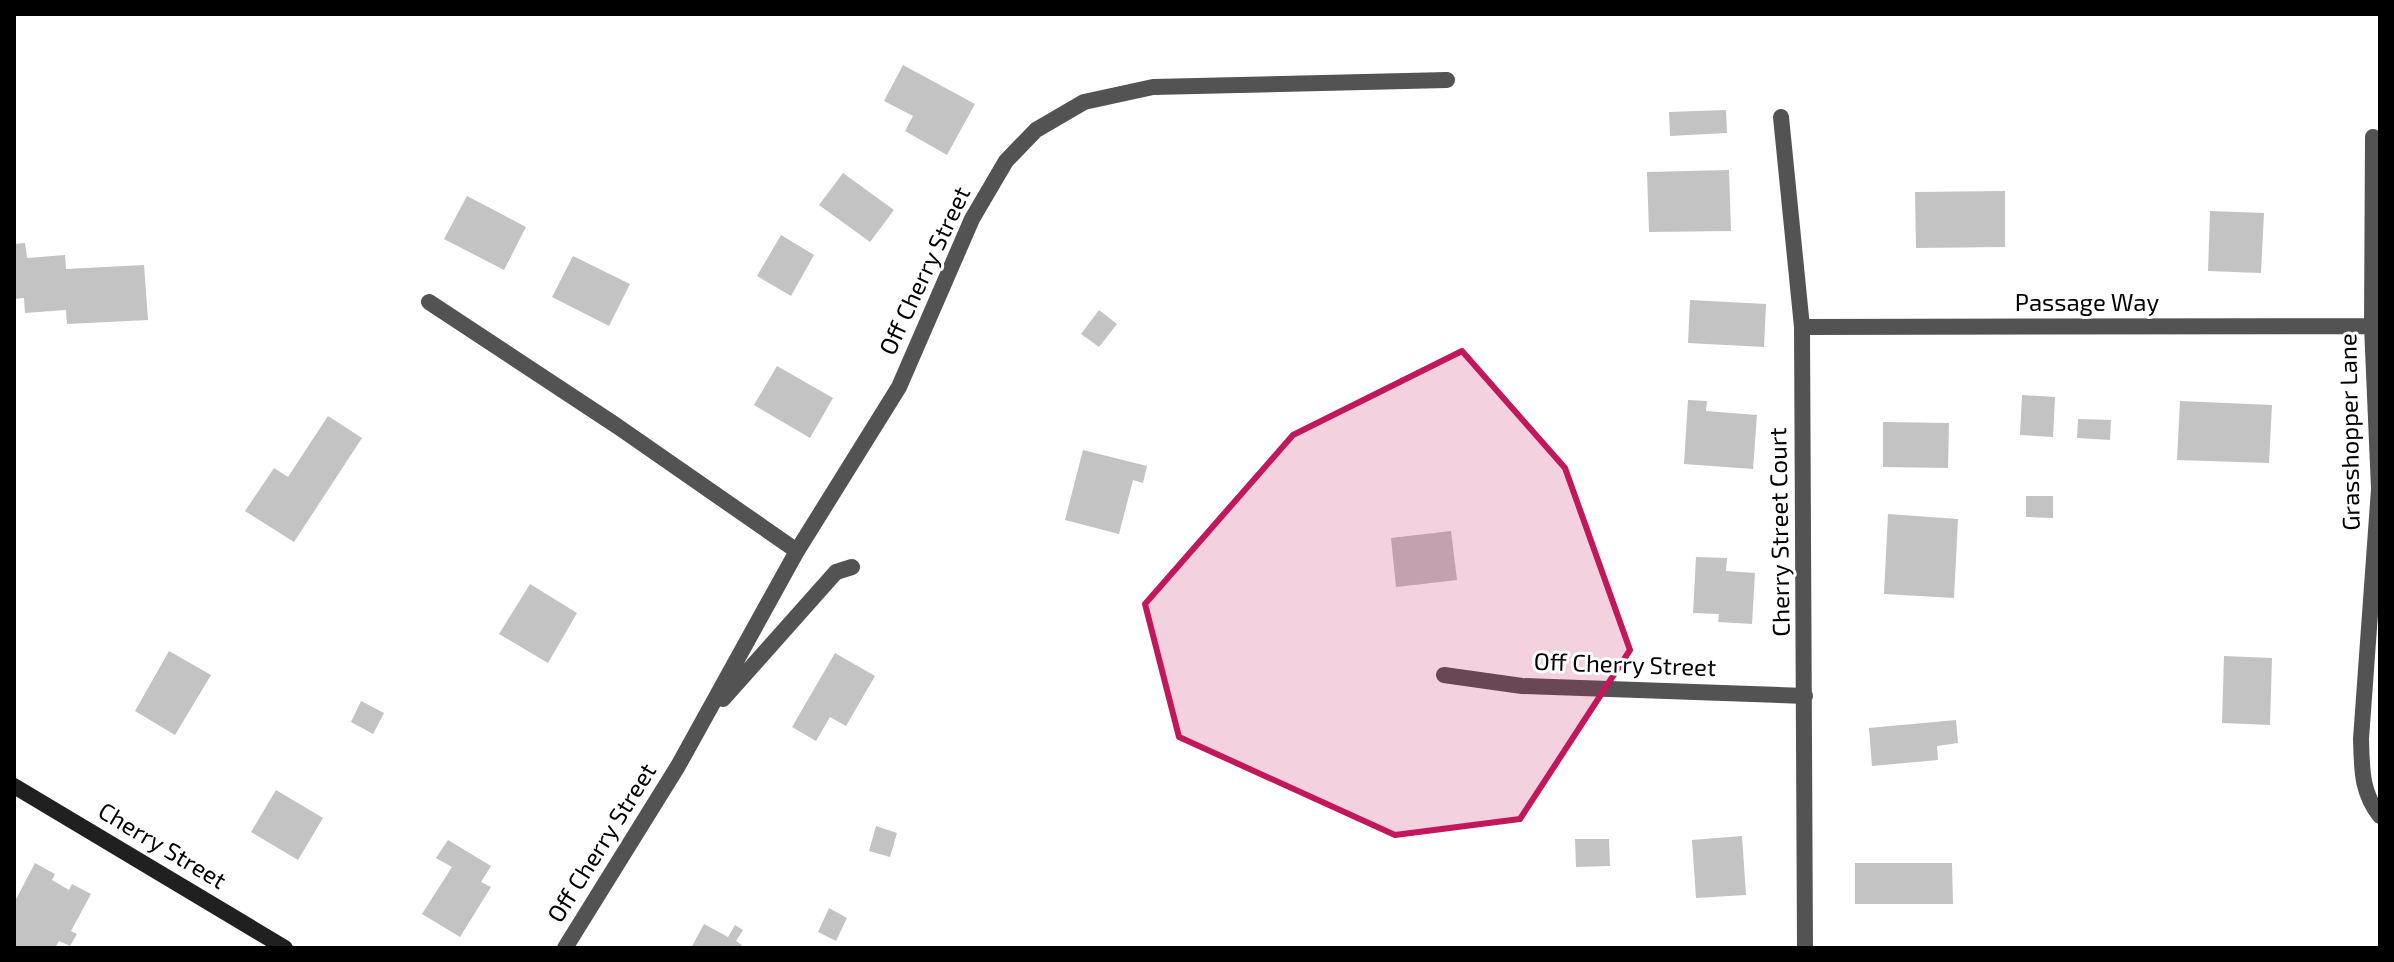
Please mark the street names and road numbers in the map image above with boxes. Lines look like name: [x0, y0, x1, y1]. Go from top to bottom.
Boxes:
street label: Off Cherry Street: [872, 182, 975, 359]
street label: Passage Way: [2015, 287, 2159, 316]
street label: Grasshopper Lane: [2332, 333, 2365, 531]
street label: Cherry Street Court: [1762, 427, 1795, 637]
street label: Off Cherry Street: [1533, 646, 1717, 681]
street label: Off Cherry Street: [540, 757, 661, 927]
street label: Cherry Street: [94, 795, 232, 894]

